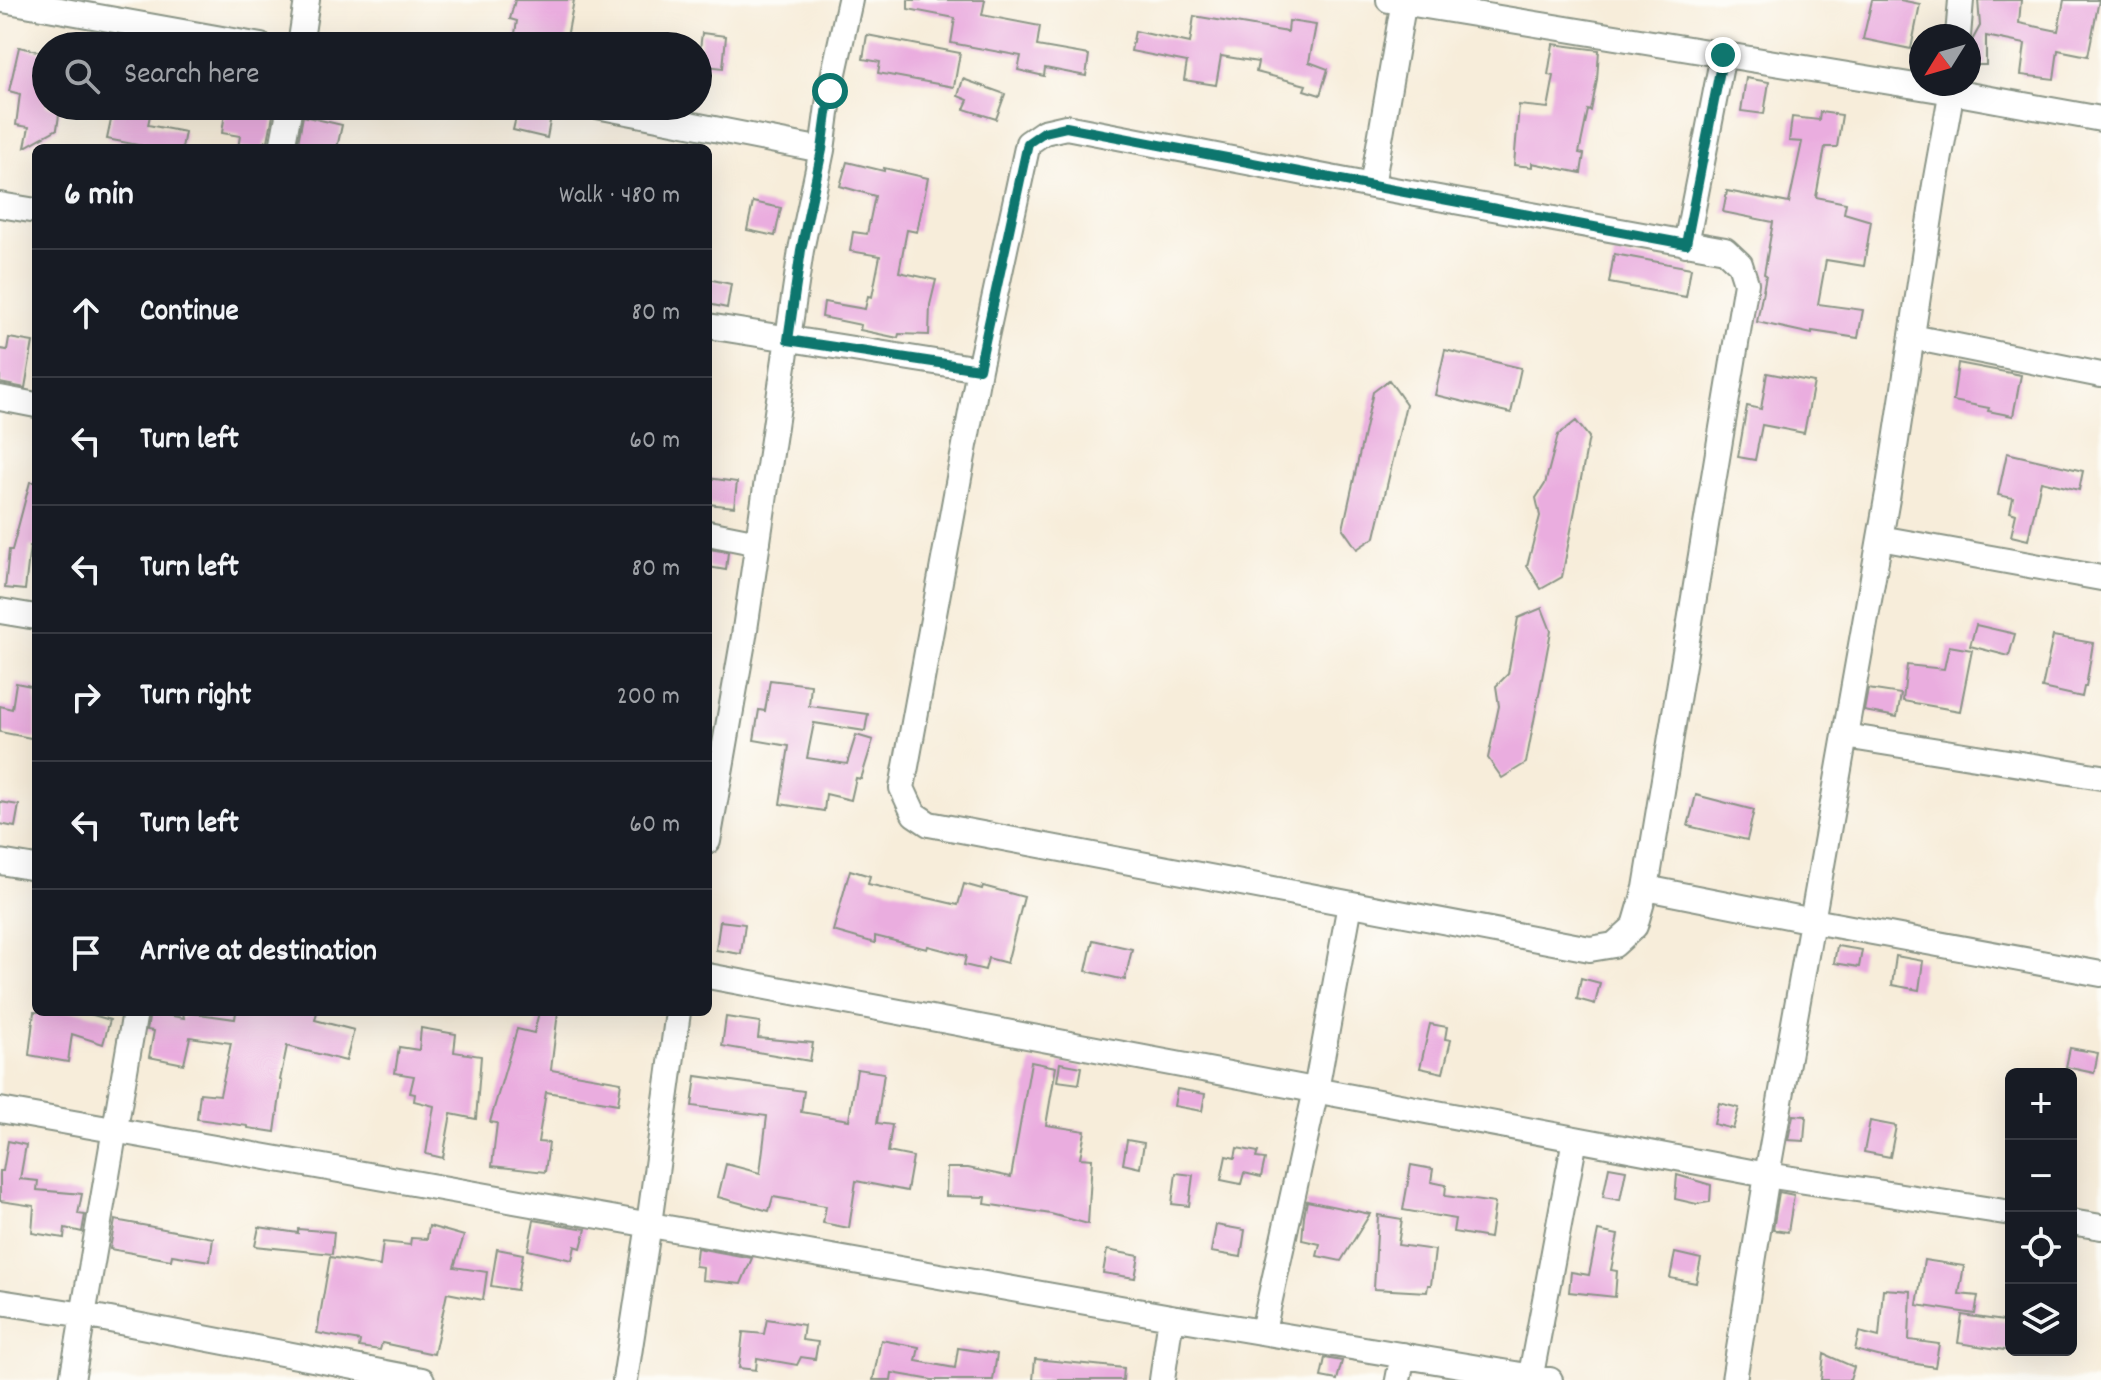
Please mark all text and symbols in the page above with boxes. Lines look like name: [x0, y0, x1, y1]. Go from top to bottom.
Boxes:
north arrow: [1909, 24, 1981, 96]
search box: [32, 32, 712, 120]
route end: [1705, 37, 1741, 73]
icon: search: [60, 54, 104, 98]
text: Search here: [124, 55, 260, 98]
route start: [812, 73, 848, 109]
text: 6 min: [64, 172, 134, 221]
text: Walk · 480 m: [559, 178, 680, 215]
icon: ahead: [64, 291, 108, 335]
text: Continue: [140, 292, 239, 335]
text: 80 m: [632, 295, 680, 332]
icon: left: [64, 419, 108, 463]
text: Turn left: [140, 420, 239, 463]
text: 60 m: [629, 423, 680, 460]
icon: left: [64, 547, 108, 591]
text: Turn left: [140, 548, 239, 591]
text: 80 m: [632, 551, 680, 588]
icon: right: [64, 675, 108, 719]
text: Turn right: [140, 676, 251, 719]
text: 200 m: [616, 679, 680, 716]
icon: left: [64, 803, 108, 847]
text: Turn left: [140, 804, 239, 847]
text: 60 m: [629, 807, 680, 844]
icon: arrive: [64, 931, 108, 975]
text: Arrive at destination: [140, 932, 377, 975]
map controls: [2005, 1068, 2077, 1356]
button: +: [2005, 1068, 2077, 1140]
button: −: [2005, 1140, 2077, 1212]
button: locate: [2005, 1212, 2077, 1284]
button: layers: [2005, 1284, 2077, 1356]

